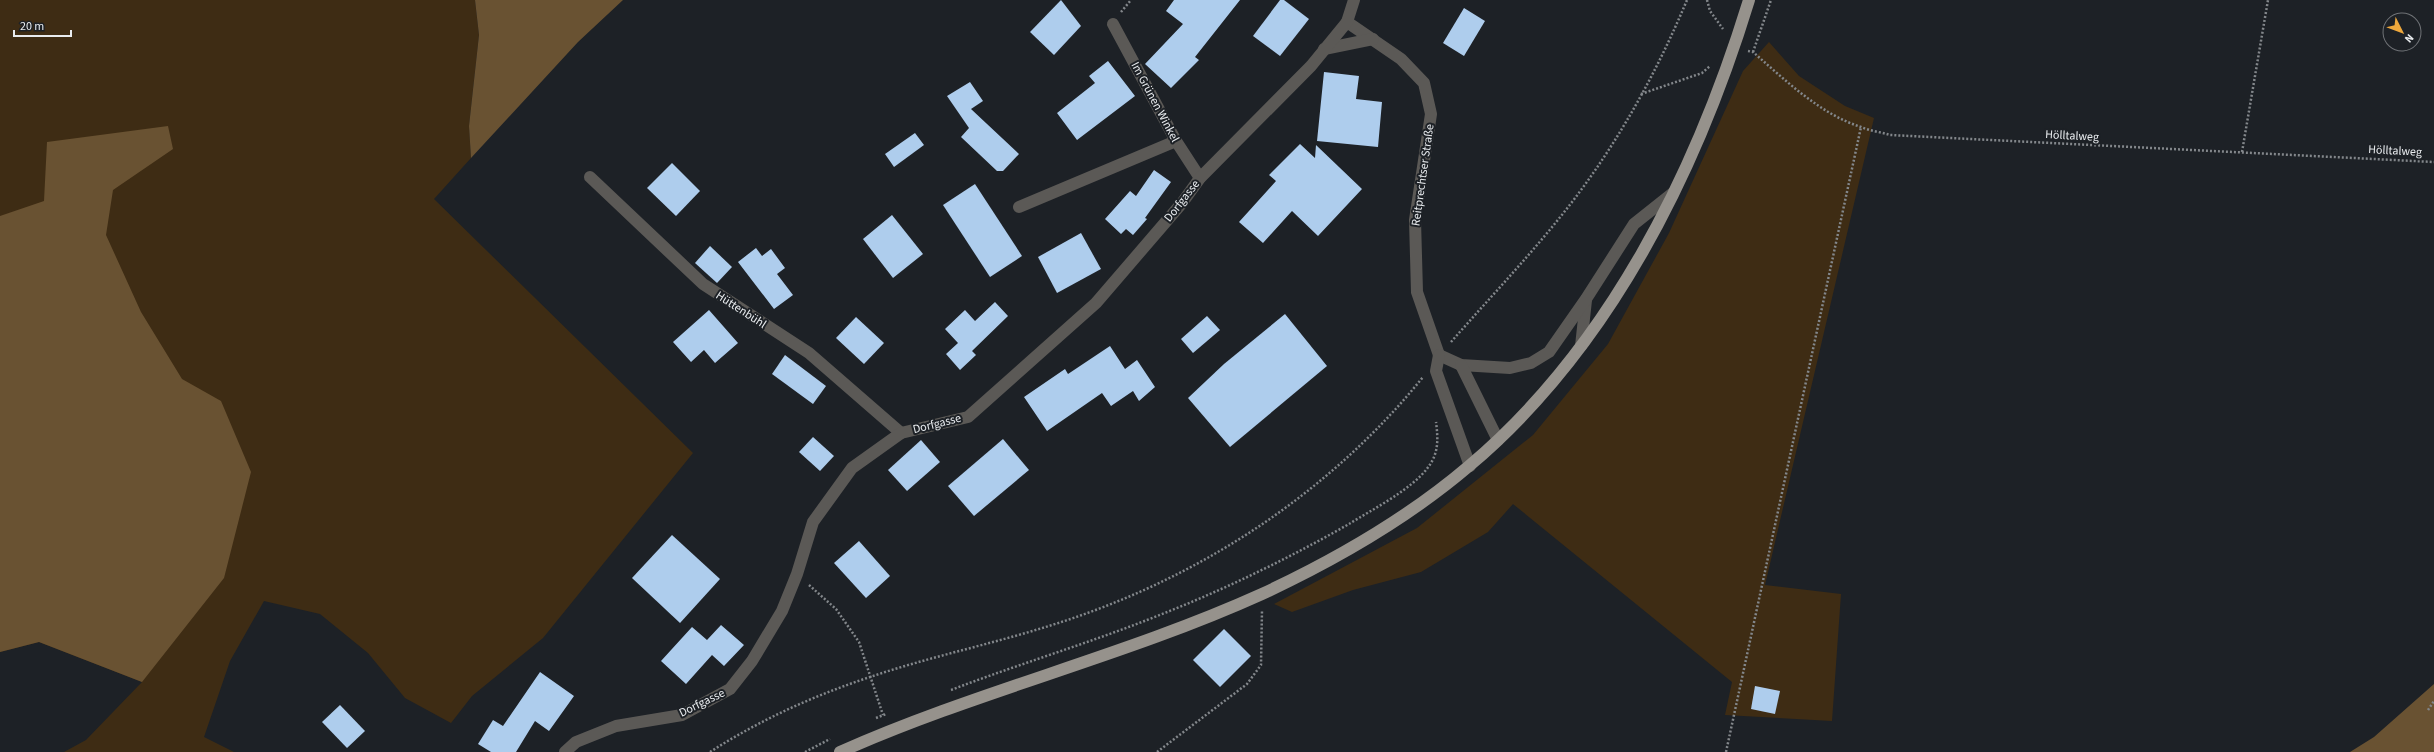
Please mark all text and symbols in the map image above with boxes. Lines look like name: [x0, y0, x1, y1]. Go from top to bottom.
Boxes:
scale bar: [14, 12, 71, 38]
north arrow: [2382, 12, 2422, 52]
text: 20 m: [20, 18, 44, 35]
text: N: [2401, 31, 2417, 46]
street label: Im Grünen Winkel: [1127, 59, 1183, 145]
street label: Reitprechtser Straße: [1407, 123, 1439, 227]
street label: Hölltalweg: [2045, 126, 2099, 146]
street label: Hölltalweg: [2368, 141, 2422, 161]
street label: Dorfgasse: [1160, 176, 1204, 226]
street label: Hüttenbühl: [712, 287, 770, 333]
street label: Dorfgasse: [911, 410, 963, 438]
street label: Dorfgasse: [676, 685, 728, 721]

